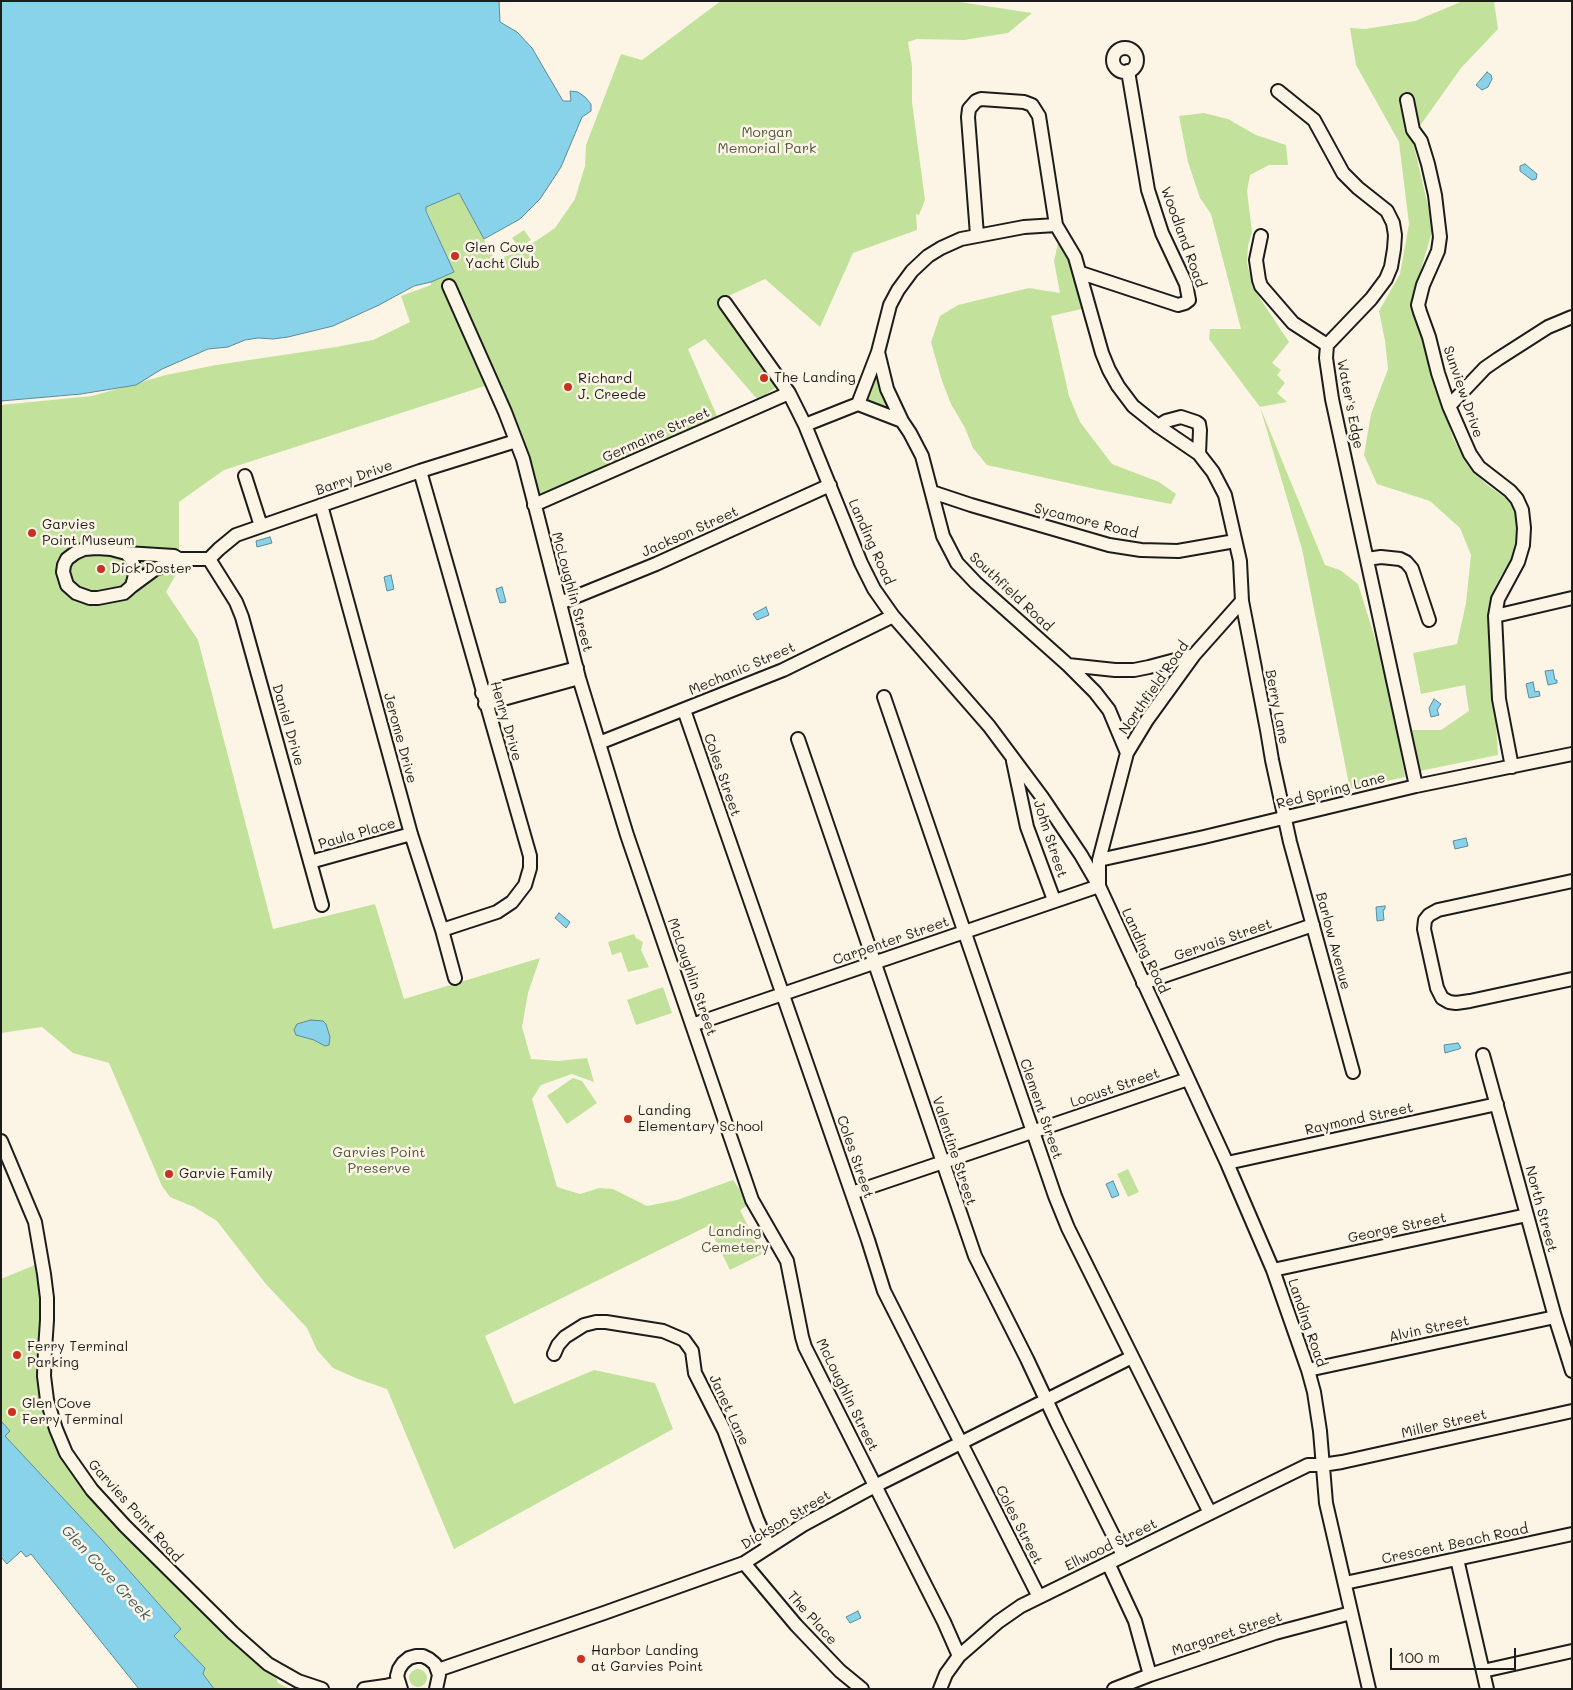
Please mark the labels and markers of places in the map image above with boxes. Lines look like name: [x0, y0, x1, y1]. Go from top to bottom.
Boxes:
place label: Glen Cove Yacht Club: [465, 240, 540, 272]
marker: Glen Cove Yacht Club: [449, 250, 461, 262]
place label: The Landing: [774, 370, 856, 386]
place label: Richard J. Creede: [578, 371, 646, 404]
marker: The Landing: [758, 372, 770, 384]
marker: Richard J. Creede: [562, 381, 574, 393]
place label: Garvies Point Museum: [42, 517, 135, 550]
marker: Garvies Point Museum: [26, 527, 38, 539]
place label: Dick Doster: [111, 561, 192, 577]
marker: Dick Doster: [95, 563, 107, 575]
place label: Landing Elementary School: [638, 1103, 764, 1136]
marker: Landing Elementary School: [622, 1113, 634, 1125]
place label: Garvie Family: [179, 1166, 273, 1182]
marker: Garvie Family: [163, 1168, 175, 1180]
place label: Ferry Terminal Parking: [27, 1339, 128, 1371]
marker: Ferry Terminal Parking: [11, 1349, 23, 1361]
place label: Glen Cove Ferry Terminal: [22, 1396, 123, 1428]
marker: Glen Cove Ferry Terminal: [6, 1406, 18, 1418]
place label: Harbor Landing at Garvies Point: [591, 1643, 703, 1675]
marker: Harbor Landing at Garvies Point: [575, 1653, 587, 1665]

